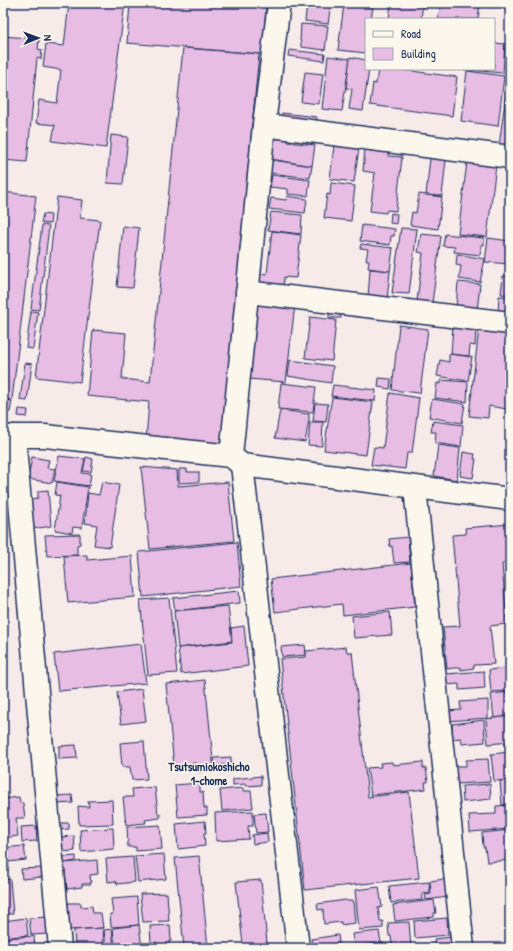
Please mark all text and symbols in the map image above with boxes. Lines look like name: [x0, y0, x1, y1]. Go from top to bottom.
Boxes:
north arrow: [18, 18, 58, 58]
legend: [365, 18, 495, 70]
text: Road: [401, 25, 421, 42]
text: N: [41, 35, 55, 41]
text: Building: [401, 45, 436, 62]
district label: Tsutsumiokoshicho 1-chome: [168, 758, 250, 789]

